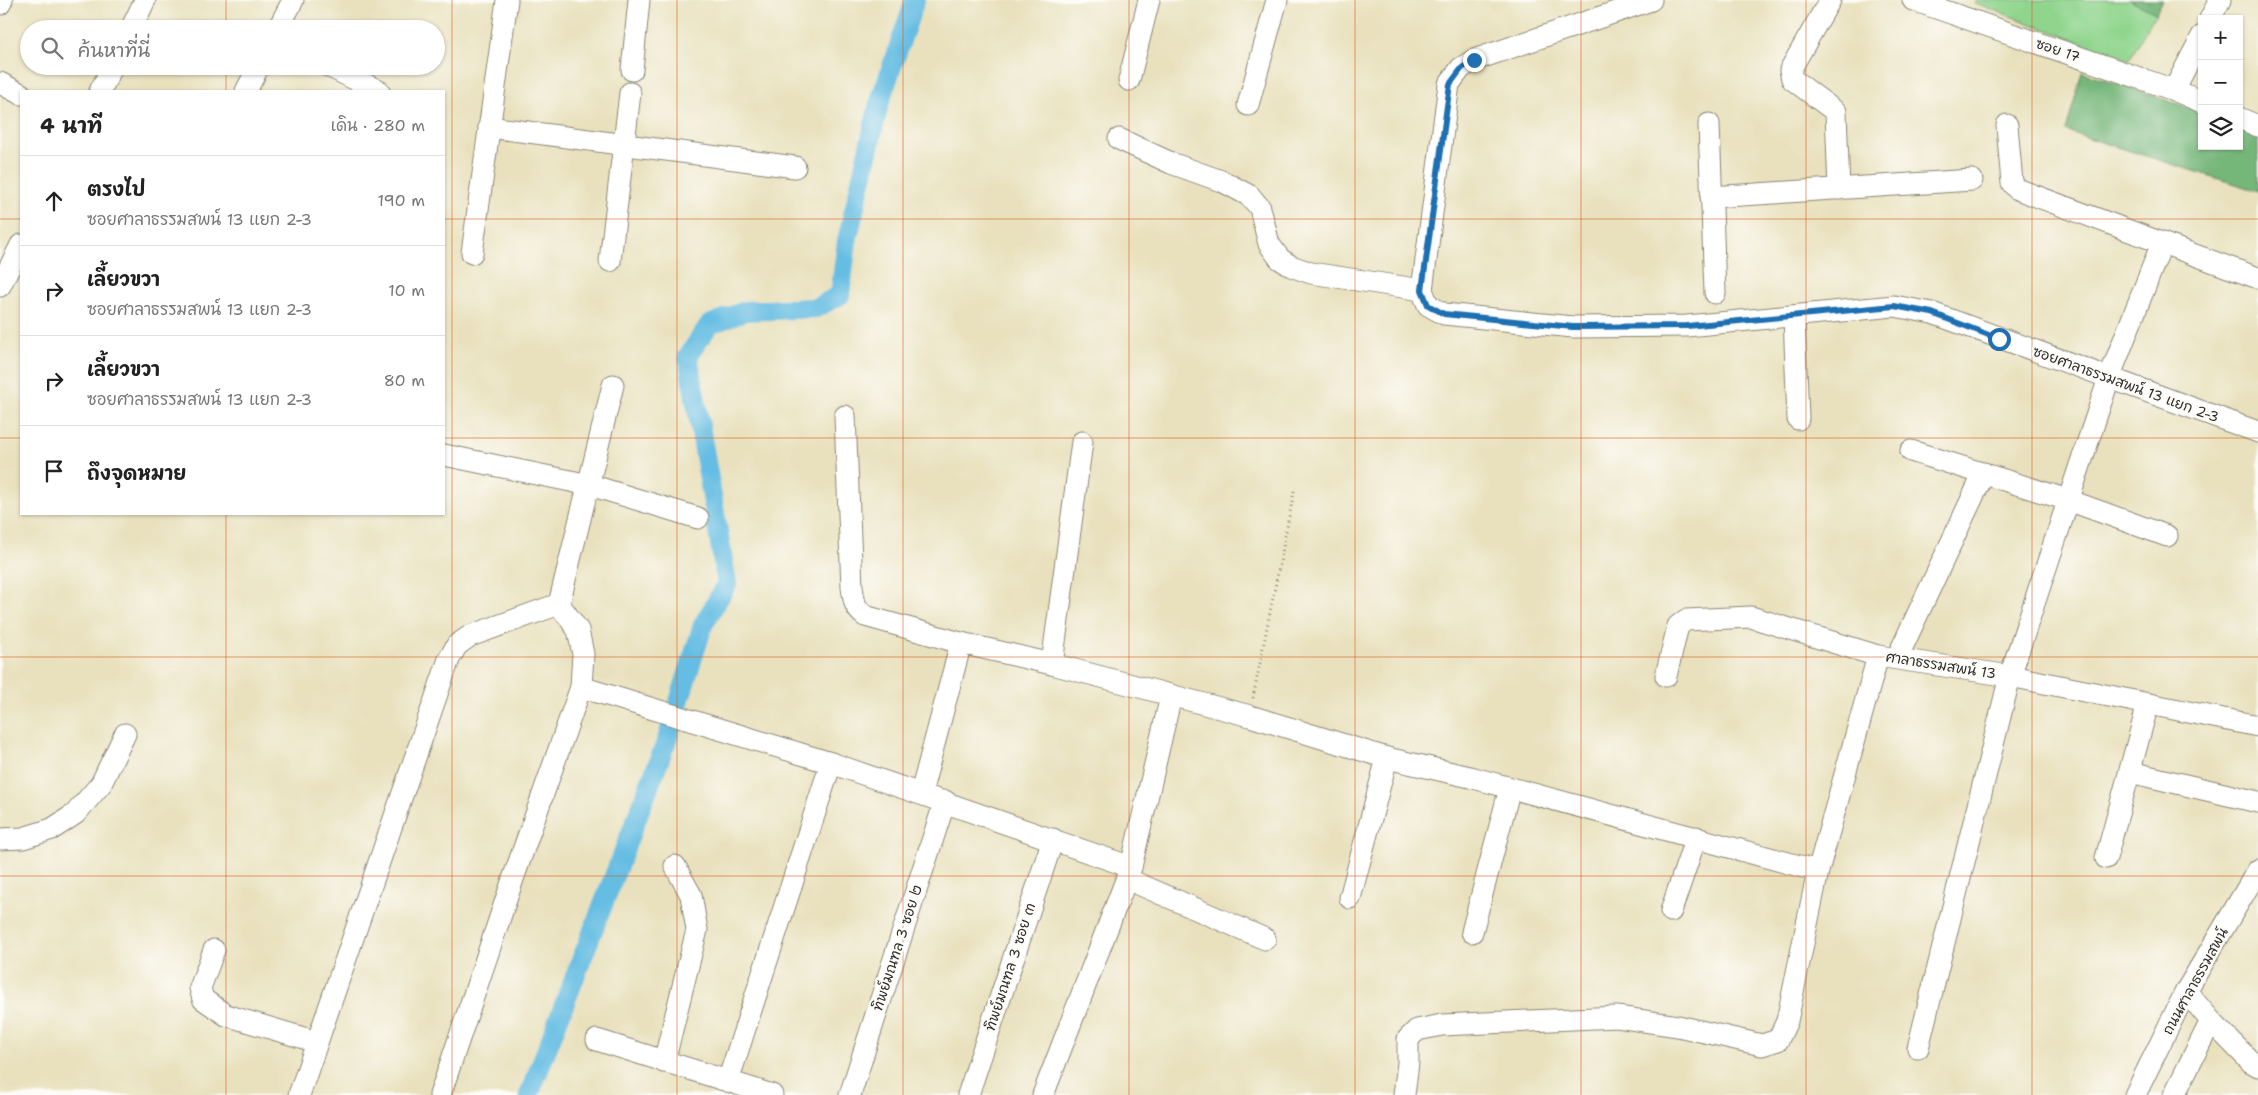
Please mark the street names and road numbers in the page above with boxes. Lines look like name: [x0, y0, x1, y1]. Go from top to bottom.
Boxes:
street label: ซอย 17: [2033, 34, 2083, 66]
street label: ซอยศาลาธรรมสพน์ 13 แยก 2-3: [2030, 342, 2222, 426]
street label: ศาลาธรรมสพน์ 13: [1885, 647, 1997, 683]
street label: ทิพย์มณฑล 3 ซอย ๒: [868, 883, 926, 1013]
street label: ทิพย์มณฑล 3 ซอย ๓: [981, 901, 1039, 1033]
street label: ถนนศาลาธรรมสพน์: [2158, 924, 2232, 1038]

